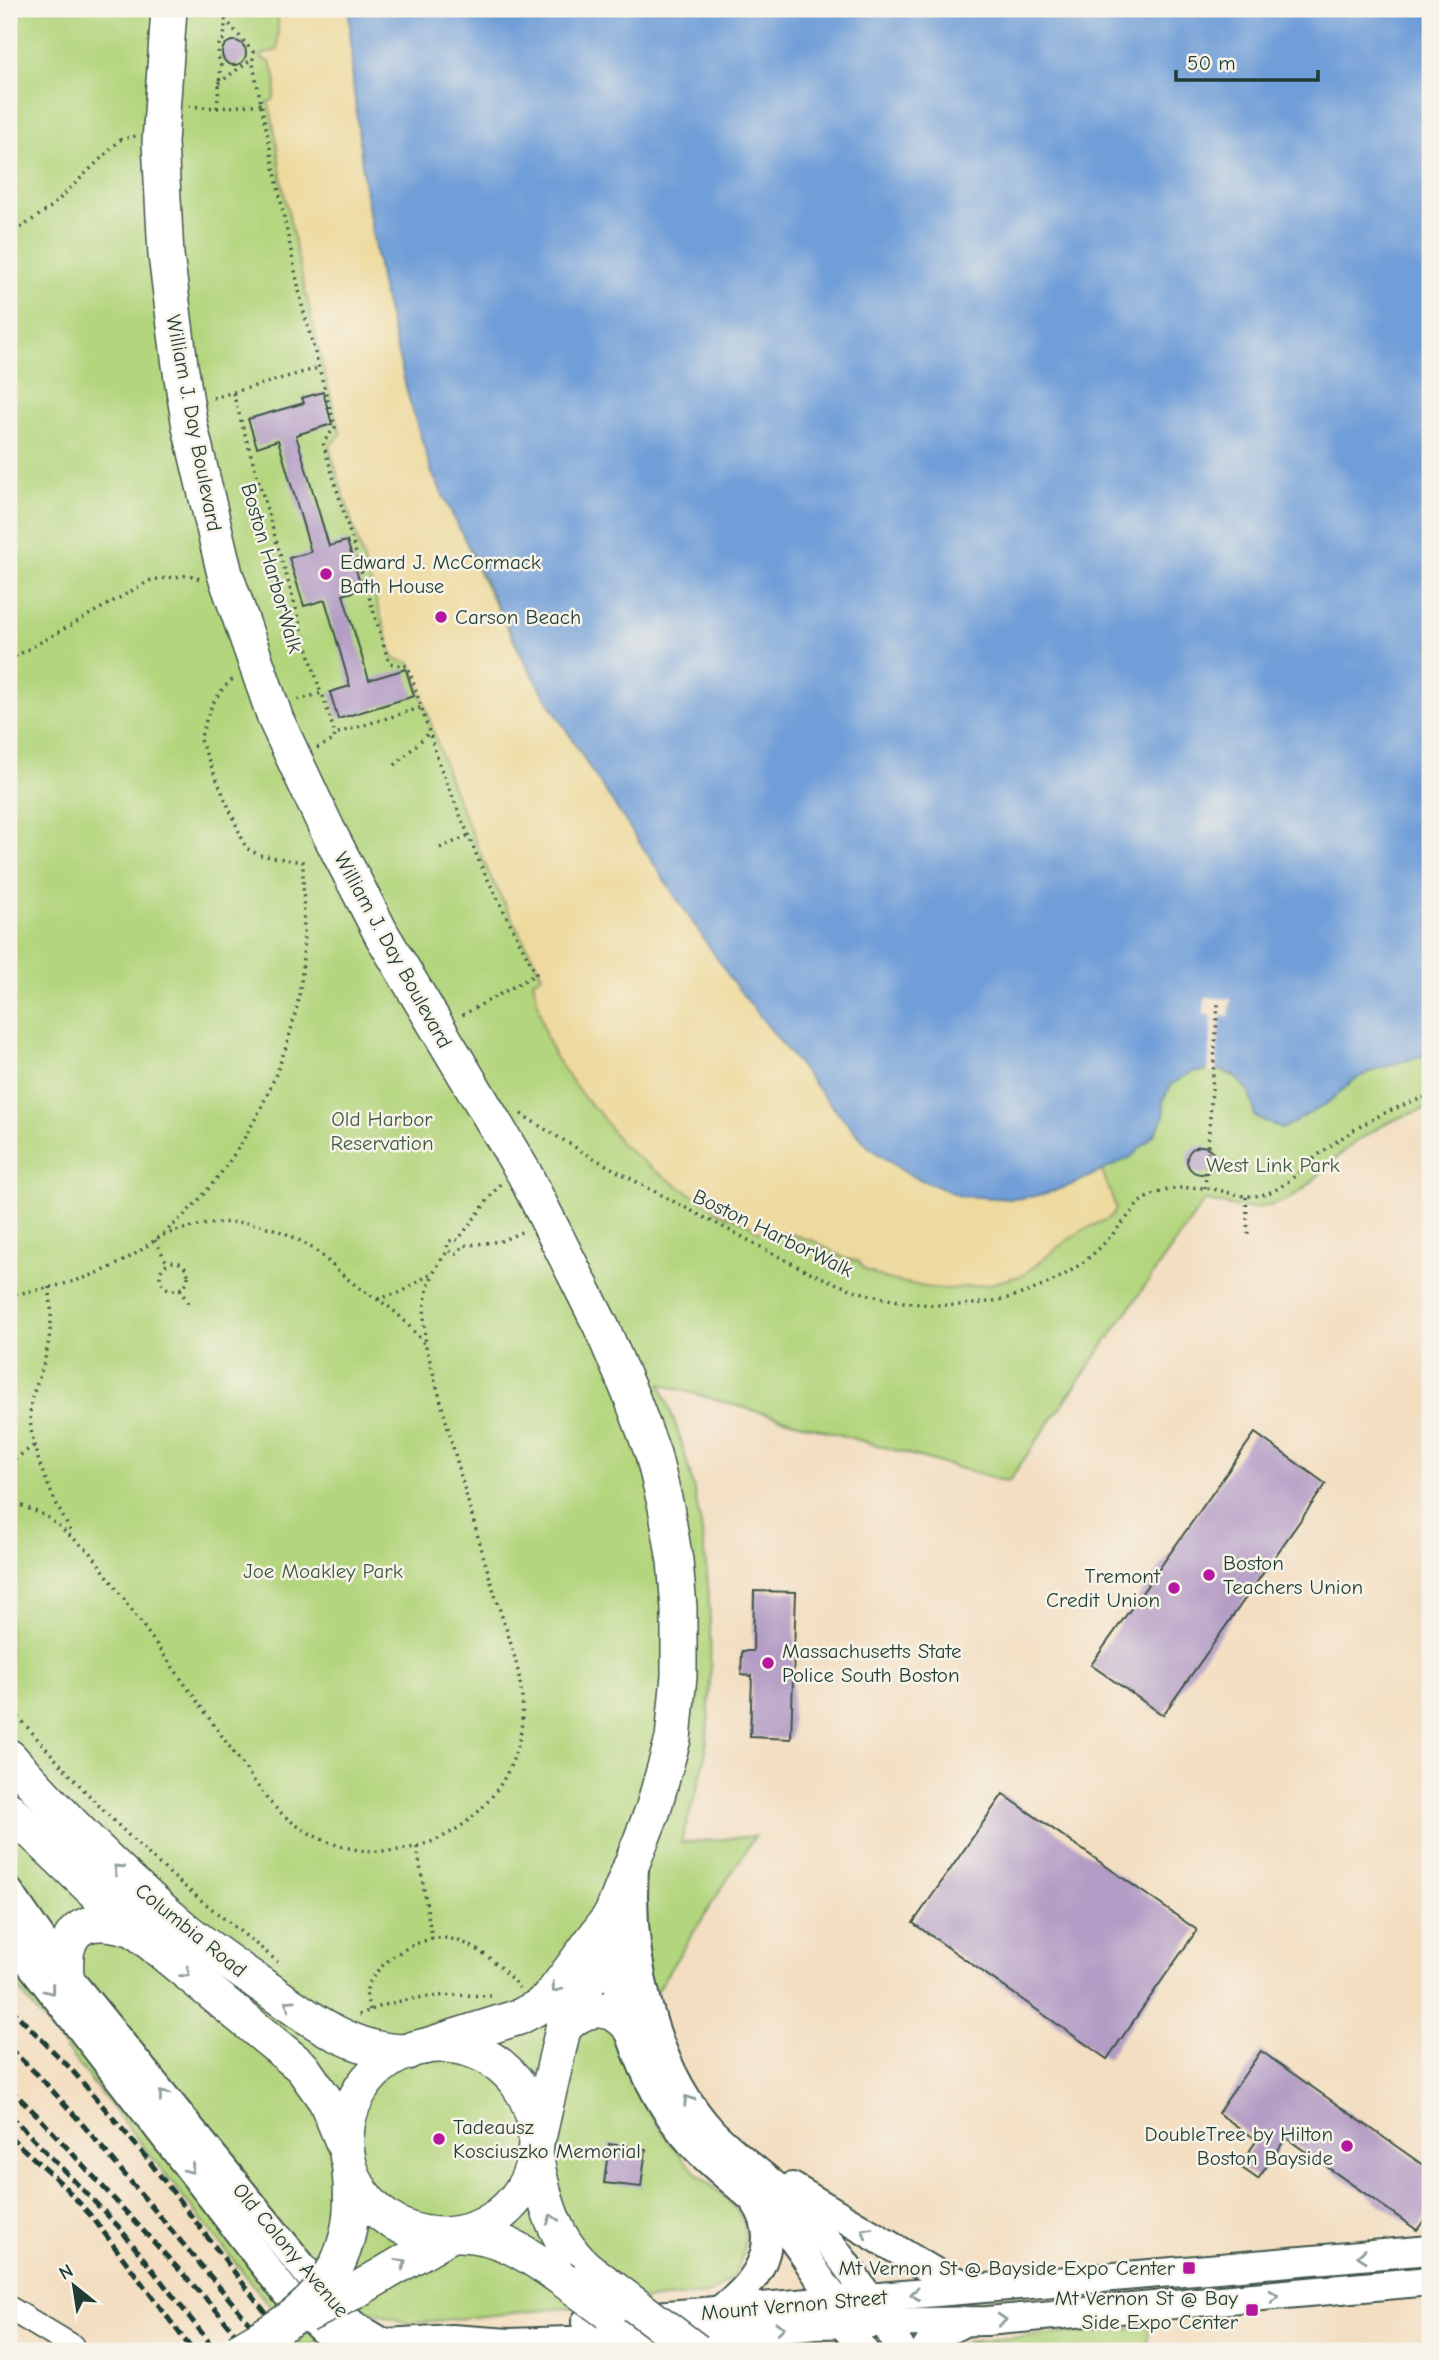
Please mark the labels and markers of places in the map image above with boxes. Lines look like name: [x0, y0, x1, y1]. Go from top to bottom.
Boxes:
place label: Edward J. McCormack Bath House: [340, 550, 541, 598]
marker: Edward J. McCormack Bath House: [318, 566, 334, 582]
place label: Carson Beach: [455, 605, 581, 629]
marker: Carson Beach: [433, 609, 449, 625]
place label: Boston Teachers Union: [1223, 1551, 1363, 1599]
place label: Tremont Credit Union: [1046, 1564, 1161, 1612]
marker: Boston Teachers Union: [1201, 1567, 1217, 1583]
marker: Tremont Credit Union: [1166, 1580, 1182, 1596]
place label: Massachusetts State Police South Boston: [782, 1639, 962, 1687]
marker: Massachusetts State Police South Boston: [760, 1655, 776, 1671]
place label: Tadeausz Kosciuszko Memorial: [453, 2115, 641, 2163]
place label: DoubleTree by Hilton Boston Bayside: [1144, 2122, 1333, 2170]
marker: Tadeausz Kosciuszko Memorial: [431, 2131, 447, 2147]
marker: DoubleTree by Hilton Boston Bayside: [1339, 2138, 1355, 2154]
place label: Mt Vernon St @ Bayside Expo Center: [839, 2256, 1176, 2280]
marker: Mt Vernon St @ Bayside Expo Center: [1181, 2260, 1197, 2276]
place label: Mt Vernon St @ Bay Side Expo Center: [1055, 2286, 1239, 2334]
marker: Mt Vernon St @ Bay Side Expo Center: [1244, 2302, 1260, 2318]

